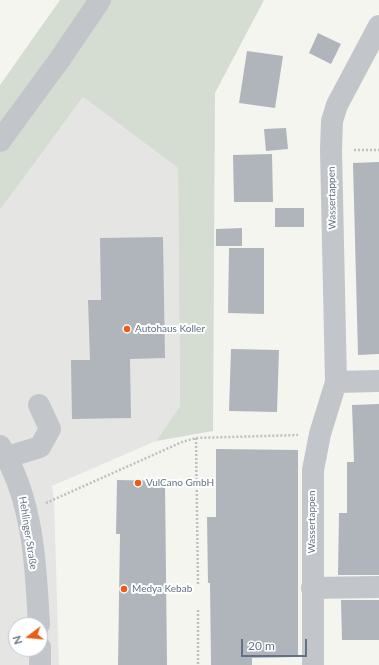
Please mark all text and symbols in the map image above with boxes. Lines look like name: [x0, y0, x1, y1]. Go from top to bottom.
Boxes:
street label: Wassertappen: [325, 166, 339, 230]
place label: Autohaus Koller: [135, 323, 205, 335]
marker: Autohaus Koller: [122, 324, 132, 334]
place label: VulCano GmbH: [146, 477, 214, 489]
marker: VulCano GmbH: [133, 478, 143, 488]
street label: Wassertappen: [306, 491, 318, 553]
street label: Hehlinger Straße: [16, 496, 40, 570]
place label: Medya Kebab: [132, 583, 192, 595]
marker: Medya Kebab: [119, 584, 129, 594]
north arrow: [8, 617, 48, 657]
scale bar: [243, 631, 309, 657]
text: N: [10, 634, 24, 646]
text: 20 m: [248, 638, 275, 653]

